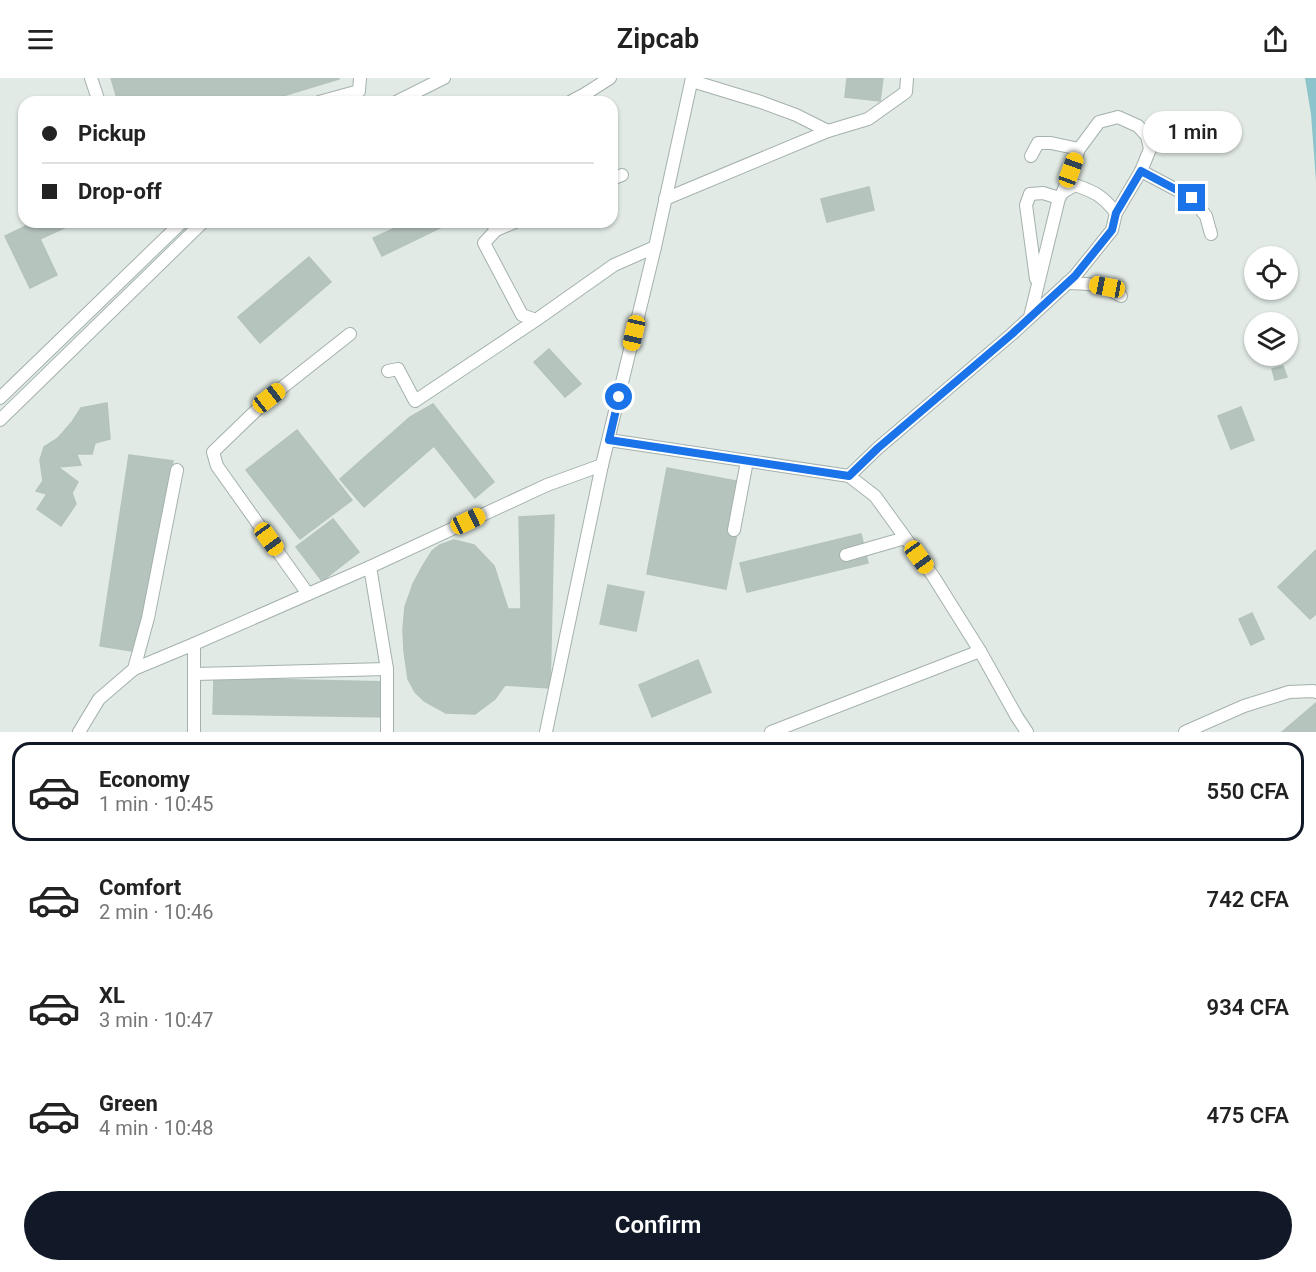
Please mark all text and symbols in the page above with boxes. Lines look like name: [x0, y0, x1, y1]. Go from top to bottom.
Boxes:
icon: menu: [24, 23, 57, 56]
text: Zipcab: [617, 23, 699, 55]
icon: share: [1259, 23, 1292, 56]
callout: 1 min: [1142, 111, 1242, 153]
text: 1 min: [1167, 120, 1218, 144]
text: Pickup: [78, 121, 146, 146]
car: [1056, 150, 1086, 190]
text: Drop-off: [78, 179, 162, 204]
route end: [1178, 184, 1205, 211]
map controls: [1244, 246, 1298, 366]
button: locate: [1244, 246, 1298, 300]
car: [1088, 275, 1126, 299]
button: layers: [1244, 312, 1298, 366]
car: [621, 313, 647, 353]
car: [249, 380, 289, 416]
route start: [605, 383, 632, 410]
car: [448, 505, 488, 537]
car: [251, 519, 287, 559]
car: [901, 537, 937, 577]
icon: car: [27, 765, 81, 819]
text: Economy: [99, 767, 190, 792]
text: 550 CFA: [1207, 779, 1289, 804]
text: 1 min · 10:45: [99, 792, 214, 816]
icon: car: [27, 873, 81, 927]
text: Comfort: [99, 875, 181, 900]
text: 742 CFA: [1207, 887, 1289, 912]
text: 2 min · 10:46: [99, 900, 214, 924]
icon: car: [27, 981, 81, 1035]
text: XL: [99, 983, 125, 1008]
text: 934 CFA: [1207, 995, 1289, 1020]
text: 3 min · 10:47: [99, 1008, 214, 1032]
icon: car: [27, 1089, 81, 1143]
text: Green: [99, 1091, 158, 1116]
text: 475 CFA: [1207, 1103, 1289, 1128]
text: 4 min · 10:48: [99, 1116, 214, 1140]
button: Confirm: [24, 1191, 1292, 1260]

